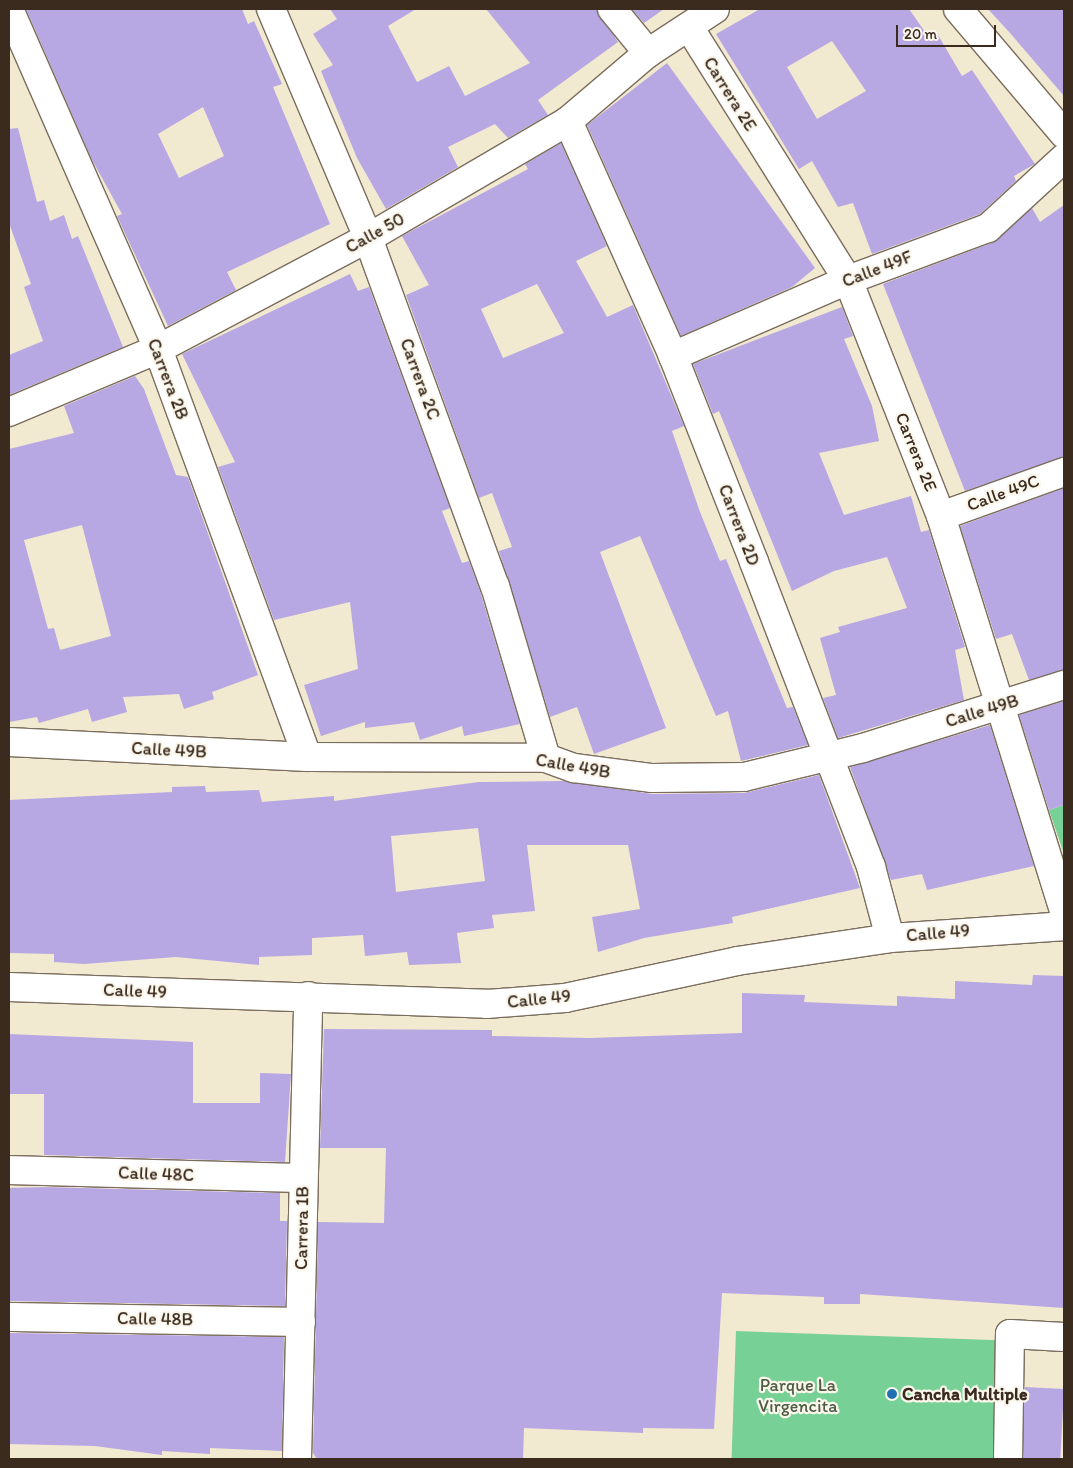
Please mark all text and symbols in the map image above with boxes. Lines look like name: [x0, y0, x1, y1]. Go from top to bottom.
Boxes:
scale bar: [898, 15, 998, 47]
text: 20 m: [904, 25, 937, 43]
street label: Carrera 2E: [699, 53, 761, 135]
street label: Calle 50: [342, 208, 408, 258]
street label: Calle 49F: [839, 246, 915, 292]
street label: Carrera 2B: [143, 335, 193, 423]
street label: Carrera 2C: [395, 335, 445, 423]
street label: Carrera 2E: [890, 409, 942, 495]
street label: Calle 49C: [964, 470, 1042, 516]
street label: Carrera 2D: [714, 481, 764, 569]
street label: Calle 49B: [943, 690, 1021, 732]
street label: Calle 49B: [131, 737, 207, 763]
street label: Calle 49B: [534, 749, 612, 783]
street label: Calle 49: [905, 919, 971, 947]
street label: Calle 49: [103, 979, 167, 1003]
street label: Calle 49: [506, 985, 572, 1013]
street label: Calle 48C: [118, 1162, 194, 1186]
street label: Carrera 1B: [290, 1186, 314, 1270]
street label: Calle 48B: [117, 1308, 193, 1330]
park label: Parque La Virgencita: [758, 1375, 838, 1418]
place label: Cancha Multiple: [902, 1383, 1028, 1405]
marker: Cancha Multiple: [886, 1388, 898, 1400]

